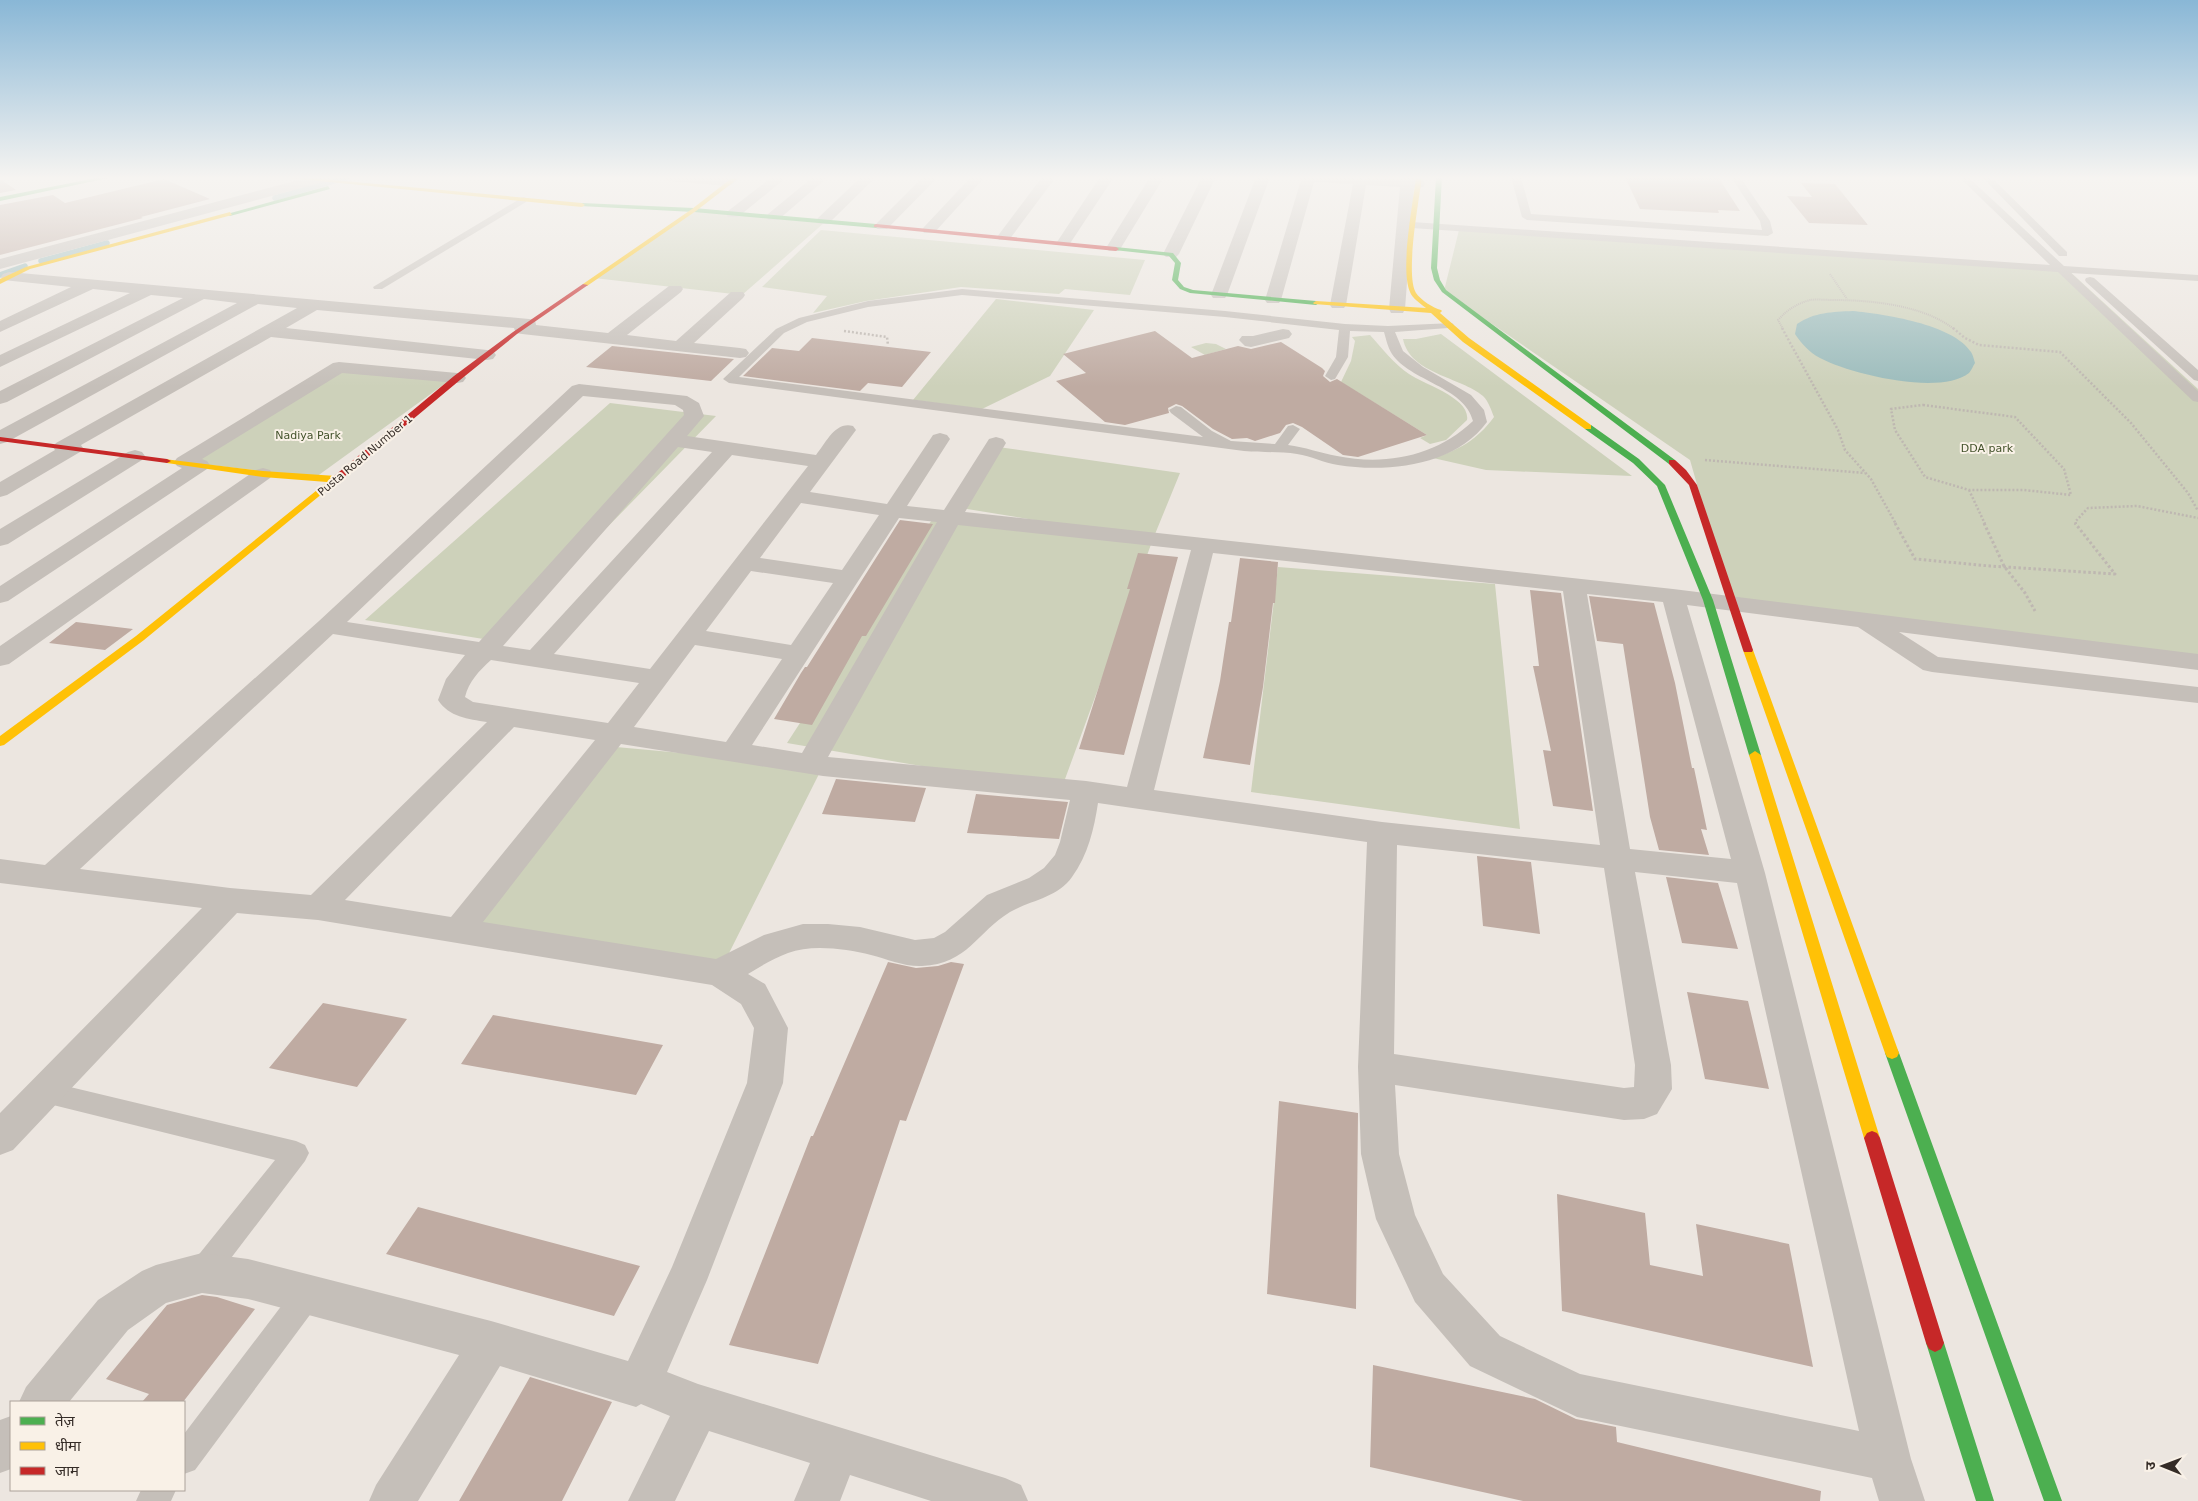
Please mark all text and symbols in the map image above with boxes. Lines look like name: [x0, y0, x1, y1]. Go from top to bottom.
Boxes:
street label: Pusta Road Number 1: [315, 412, 415, 499]
park label: Nadiya Park: [275, 429, 341, 442]
park label: DDA park: [1961, 442, 2014, 455]
legend: [10, 1401, 185, 1491]
text: तेज़: [55, 1412, 76, 1430]
text: धीमा: [55, 1437, 82, 1455]
north arrow: [2138, 1441, 2188, 1491]
text: उ: [2142, 1461, 2158, 1470]
text: जाम: [55, 1462, 80, 1480]

